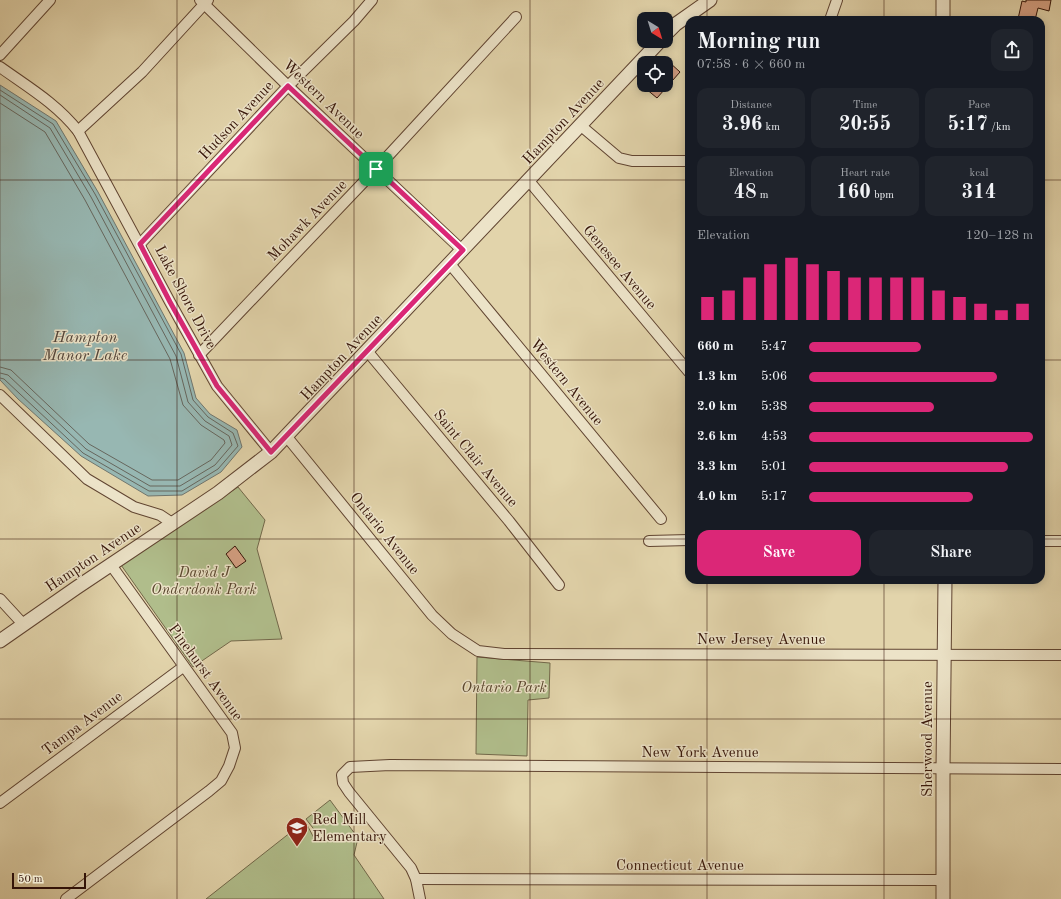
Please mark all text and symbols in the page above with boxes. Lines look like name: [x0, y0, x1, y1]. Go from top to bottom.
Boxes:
north arrow: [637, 12, 673, 48]
map controls: [637, 12, 673, 92]
button: share: [991, 29, 1033, 71]
text: Morning run: [697, 31, 820, 53]
button: locate: [637, 56, 673, 92]
street label: Western Avenue: [280, 58, 366, 142]
text: 07:58 · 6 × 660 m: [697, 58, 805, 71]
street label: Hampton Avenue: [521, 76, 608, 168]
street label: Hudson Avenue: [197, 79, 277, 163]
text: Distance: [730, 100, 772, 111]
text: Time: [853, 100, 877, 111]
text: Pace: [968, 100, 990, 111]
text: 3.96: [722, 115, 762, 135]
text: 20:55: [839, 115, 891, 135]
text: 5:17: [948, 115, 988, 135]
text: km: [762, 122, 780, 133]
text: /km: [988, 122, 1010, 133]
pin: [359, 152, 393, 186]
icon: arrive: [365, 158, 387, 180]
text: Elevation: [729, 168, 773, 179]
text: Heart rate: [840, 168, 890, 179]
text: kcal: [970, 168, 988, 179]
street label: Mohawk Avenue: [266, 177, 351, 265]
text: 48: [733, 183, 757, 203]
text: 160: [836, 183, 871, 203]
text: 314: [962, 183, 996, 203]
text: m: [757, 190, 769, 201]
text: bpm: [871, 190, 894, 201]
street label: Genesee Avenue: [579, 223, 658, 313]
text: Elevation: [697, 229, 750, 242]
text: 120–128 m: [966, 229, 1033, 242]
street label: Lake Shore Drive: [151, 244, 218, 352]
street label: Hampton Avenue: [299, 312, 386, 404]
water label: Hampton Manor Lake: [42, 330, 128, 364]
street label: Western Avenue: [527, 337, 605, 429]
text: 660 m: [697, 340, 734, 353]
text: 5:47: [761, 340, 787, 353]
text: 1.3 km: [697, 370, 737, 383]
text: 5:06: [761, 370, 787, 383]
text: 2.0 km: [697, 400, 737, 413]
text: 5:38: [761, 400, 787, 413]
street label: Saint Clair Avenue: [430, 407, 520, 511]
text: 2.6 km: [697, 430, 737, 443]
text: 4:53: [761, 430, 787, 443]
text: 3.3 km: [697, 460, 737, 473]
text: 5:01: [761, 460, 787, 473]
street label: Ontario Avenue: [346, 490, 421, 578]
text: 4.0 km: [697, 490, 737, 503]
text: 5:17: [761, 490, 787, 503]
street label: Hampton Avenue: [43, 521, 144, 596]
button: Save: [697, 530, 861, 576]
button: Share: [869, 530, 1033, 576]
park label: David J Onderdonk Park: [151, 566, 257, 598]
street label: Pinehurst Avenue: [165, 622, 245, 724]
street label: New Jersey Avenue: [697, 633, 825, 648]
park label: Ontario Park: [461, 681, 547, 696]
street label: Sherwood Avenue: [921, 681, 936, 797]
street label: Tampa Avenue: [40, 689, 126, 759]
street label: New York Avenue: [641, 746, 759, 761]
place label: Red Mill Elementary: [312, 813, 387, 845]
school or university icon: Red Mill Elementary: [284, 815, 310, 848]
street label: Connecticut Avenue: [616, 859, 744, 874]
scale bar: [12, 871, 86, 890]
text: 50 m: [18, 874, 43, 885]

